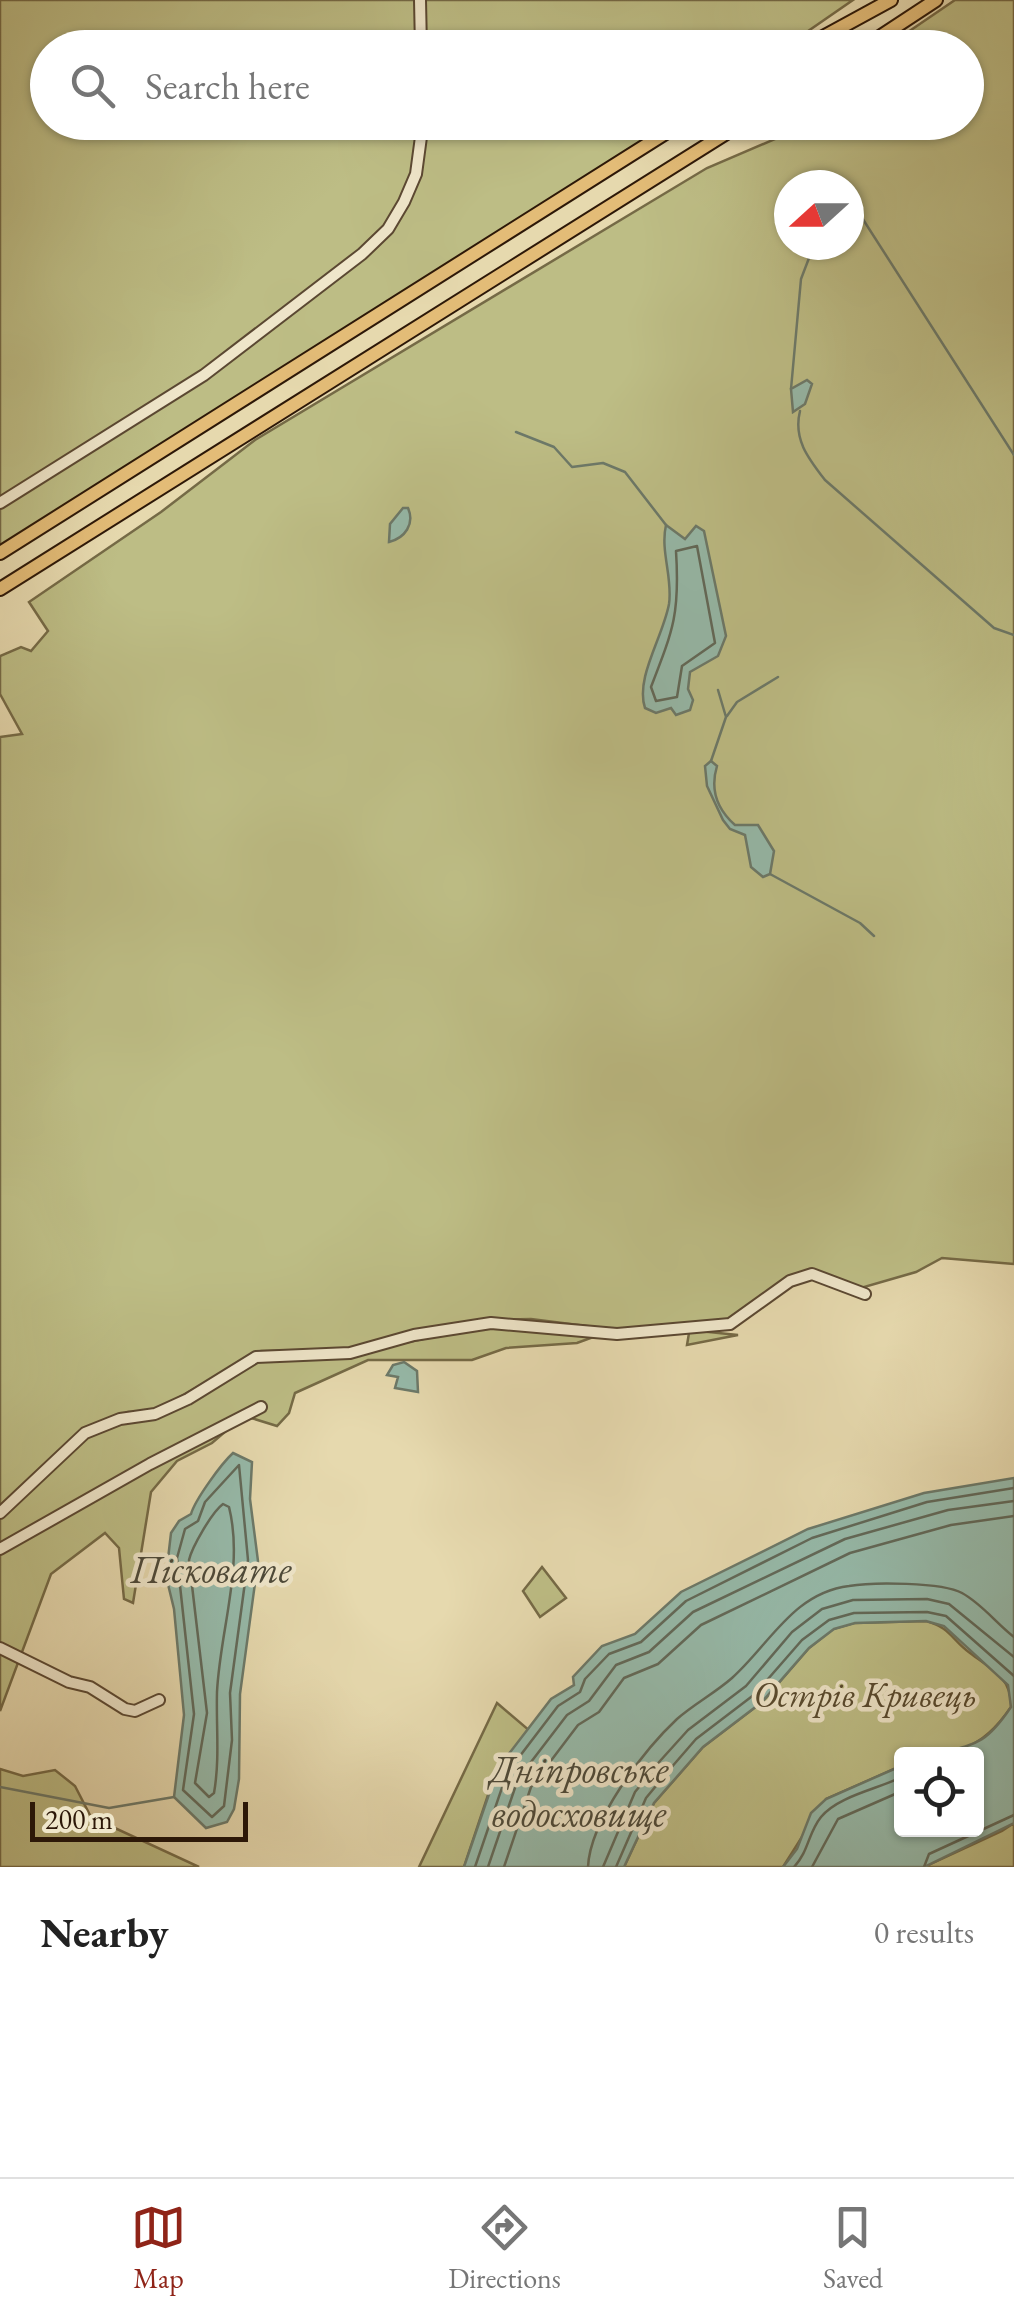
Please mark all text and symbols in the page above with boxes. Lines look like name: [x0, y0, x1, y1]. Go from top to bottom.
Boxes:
search box: [30, 30, 984, 140]
icon: search: [65, 58, 120, 113]
text: Search here: [145, 61, 310, 110]
north arrow: [774, 170, 864, 260]
water label: Пісковате: [130, 1544, 292, 1593]
park label: Острів Кривець: [754, 1672, 976, 1718]
water label: Дніпровське водосховище: [487, 1744, 669, 1837]
map controls: [894, 1747, 984, 1837]
button: locate: [894, 1747, 984, 1837]
scale bar: [30, 1797, 248, 1842]
text: 200 m: [45, 1801, 113, 1837]
text: Nearby: [40, 1905, 169, 1960]
text: 0 results: [874, 1911, 974, 1953]
tab: Map: [131, 2200, 186, 2296]
tab: Directions: [448, 2200, 561, 2296]
tab: Saved: [823, 2200, 883, 2296]

